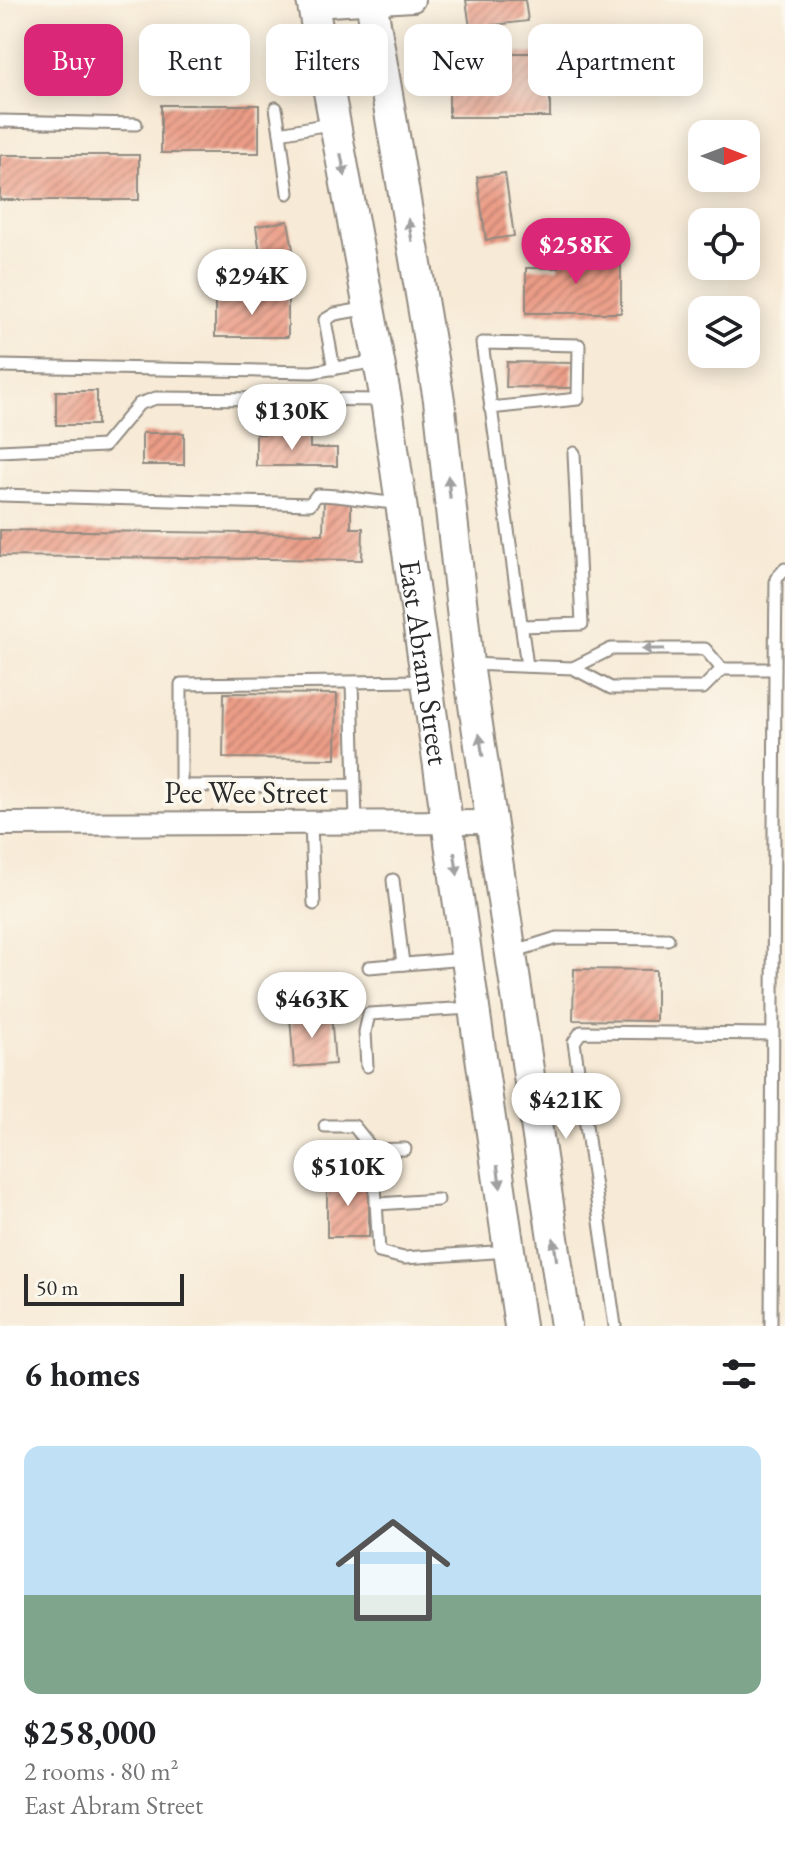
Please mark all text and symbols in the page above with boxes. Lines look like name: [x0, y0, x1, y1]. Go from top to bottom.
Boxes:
chip: Buy: [24, 24, 123, 96]
chip: Rent: [139, 24, 250, 96]
chip: Filters: [266, 24, 388, 96]
chip: New: [404, 24, 512, 96]
chip: Apartment: [528, 24, 703, 96]
north arrow: [688, 120, 760, 192]
map controls: [688, 120, 760, 368]
one-way arrow: [337, 153, 349, 178]
button: locate: [688, 208, 760, 280]
one-way arrow: [404, 217, 416, 242]
pin: $258K: [520, 218, 632, 286]
text: $258K: [539, 227, 613, 261]
pin: $294K: [196, 249, 308, 317]
text: $294K: [215, 258, 289, 292]
button: layers: [688, 296, 760, 368]
pin: $130K: [236, 384, 348, 452]
text: $130K: [255, 393, 329, 427]
one-way arrow: [442, 474, 455, 499]
street label: East Abram Street: [390, 557, 459, 768]
one-way arrow: [640, 643, 665, 655]
one-way arrow: [474, 732, 487, 757]
street label: Pee Wee Street: [164, 773, 328, 812]
one-way arrow: [450, 852, 463, 877]
pin: $463K: [256, 972, 368, 1040]
text: $463K: [275, 981, 349, 1015]
pin: $421K: [510, 1073, 622, 1141]
text: $421K: [529, 1082, 603, 1116]
pin: $510K: [292, 1140, 404, 1208]
text: $510K: [311, 1149, 385, 1183]
one-way arrow: [493, 1165, 506, 1190]
one-way arrow: [548, 1236, 561, 1261]
scale bar: [24, 1270, 184, 1306]
text: 50 m: [36, 1273, 79, 1302]
text: 6 homes: [24, 1352, 140, 1396]
icon: filters: [717, 1352, 761, 1396]
icon: home: [321, 1498, 465, 1642]
text: $258,000: [24, 1710, 156, 1754]
text: 2 rooms · 80 m²: [24, 1754, 179, 1788]
text: East Abram Street: [24, 1788, 203, 1822]

